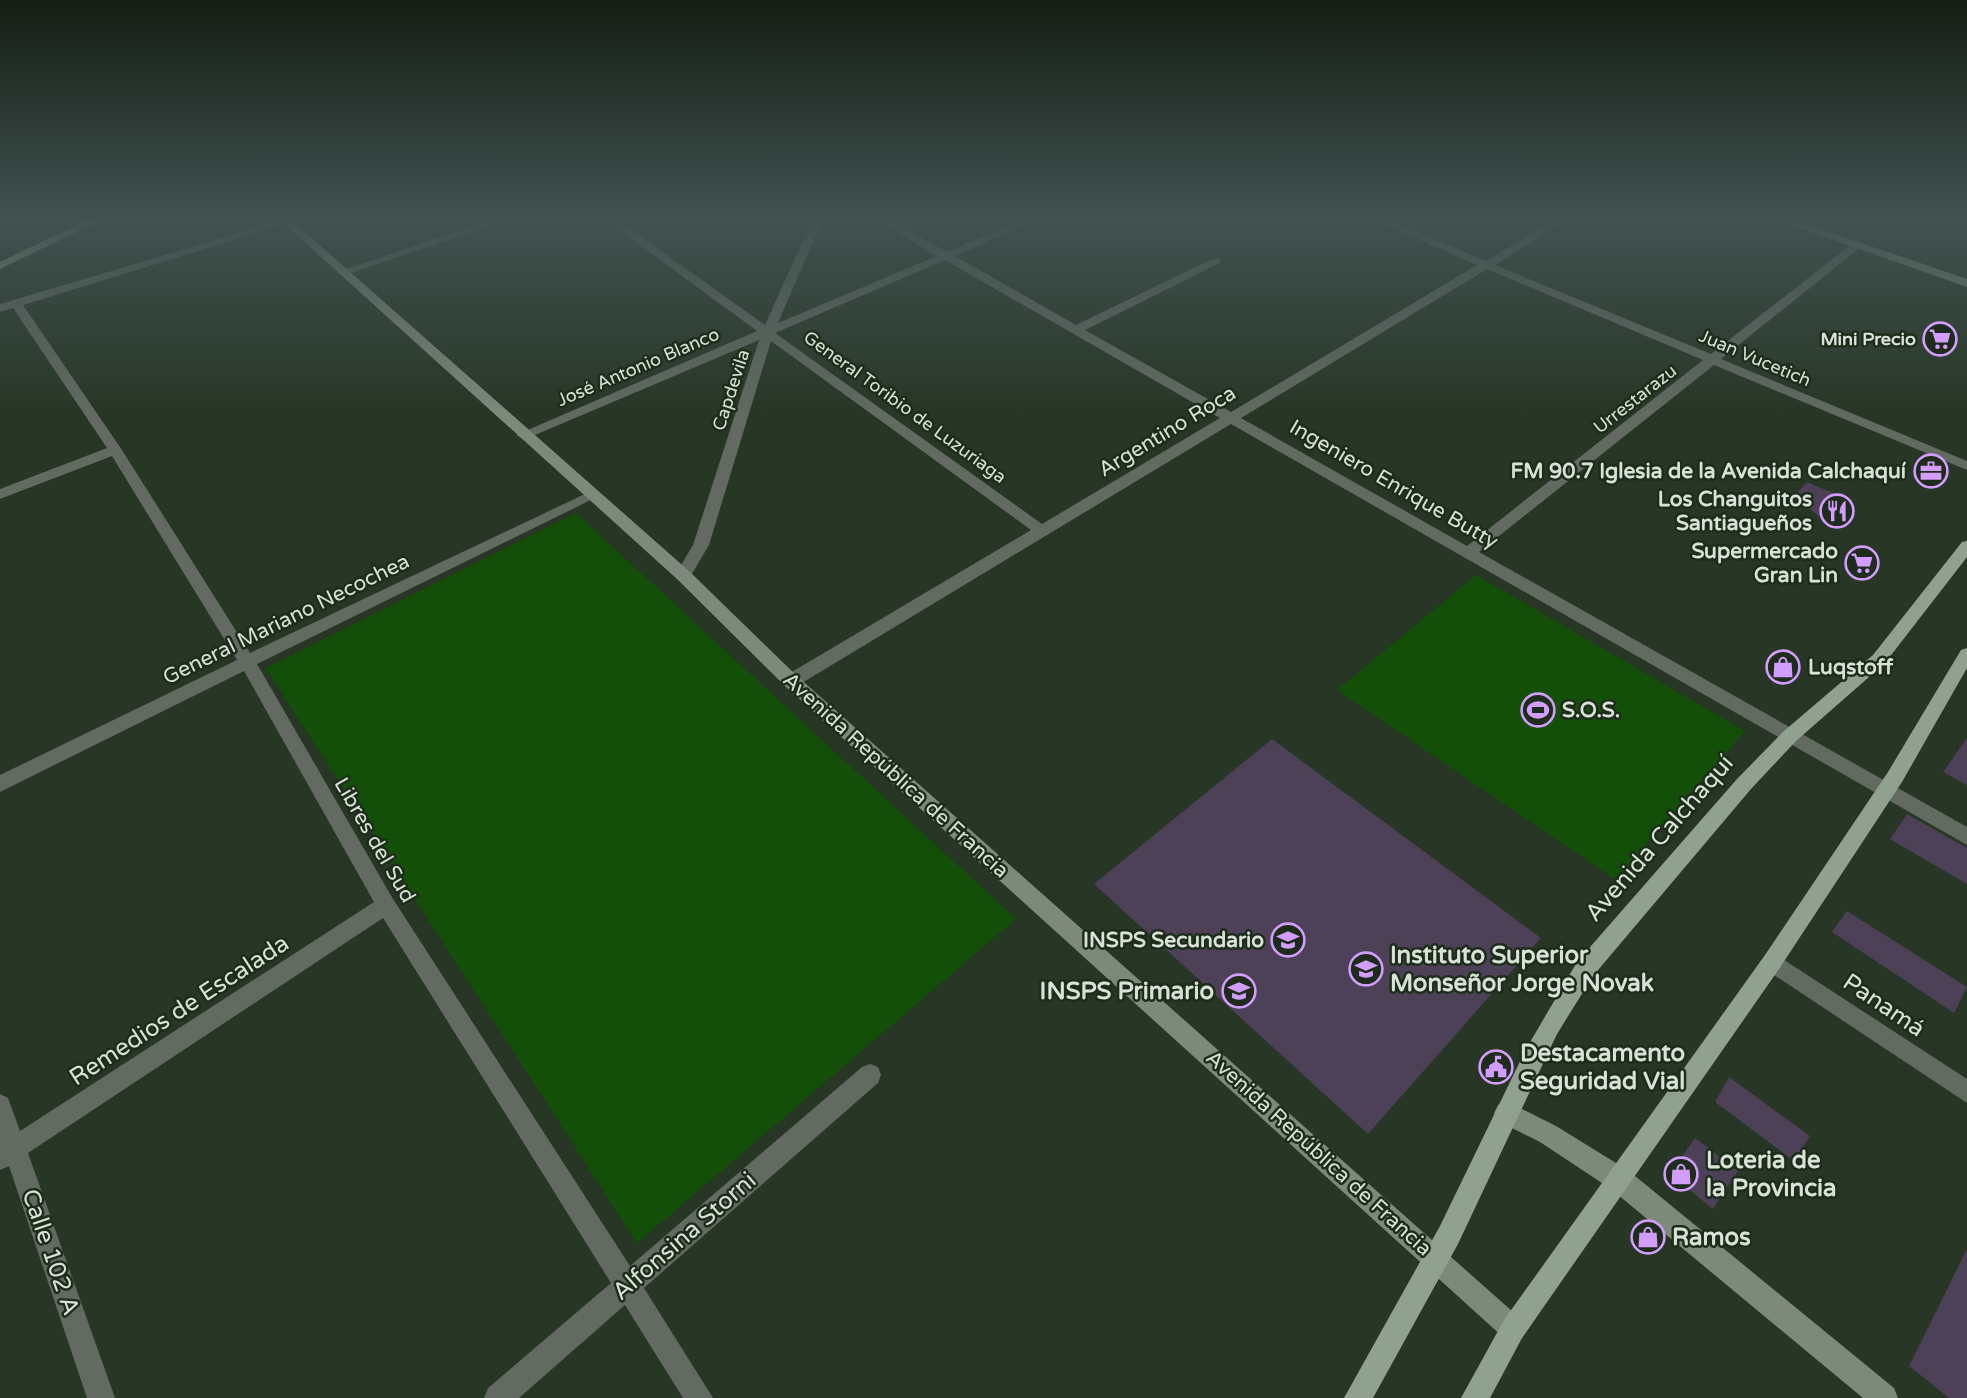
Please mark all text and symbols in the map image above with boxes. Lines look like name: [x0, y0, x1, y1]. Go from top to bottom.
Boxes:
supermarket icon: Mini Precio: [1921, 320, 1959, 358]
street label: José Antonio Blanco: [554, 323, 722, 411]
street label: Juan Vucetich: [1696, 325, 1814, 391]
street label: General Toribio de Luzuriaga: [799, 326, 1011, 488]
place label: Mini Precio: [1820, 328, 1916, 350]
street label: Capdevila: [708, 347, 754, 433]
street label: Urrestarazu: [1589, 360, 1681, 438]
street label: Argentino Roca: [1094, 381, 1241, 482]
street label: Ingeniero Enrique Butty: [1285, 414, 1502, 554]
office icon: FM 90.7 Iglesia de la Avenida Calchaquí: [1912, 452, 1950, 490]
place label: FM 90.7 Iglesia de la Avenida Calchaquí: [1511, 459, 1907, 484]
place label: Los Changuitos Santiagueños: [1658, 487, 1812, 536]
restaurant icon: Los Changuitos Santiagueños: [1818, 492, 1856, 530]
place label: Supermercado Gran Lin: [1691, 539, 1838, 588]
supermarket icon: Supermercado Gran Lin: [1843, 544, 1881, 582]
street label: General Mariano Necochea: [159, 549, 414, 690]
shop icon: Luqstoff: [1764, 648, 1802, 686]
place label: Luqstoff: [1808, 655, 1894, 680]
street label: Avenida República de Francia: [778, 667, 1014, 883]
sports icon: S.O.S.: [1519, 691, 1557, 729]
place label: S.O.S.: [1562, 698, 1620, 723]
street label: Avenida Calchaquí: [1579, 749, 1740, 928]
street label: Libres del Sud: [329, 773, 420, 907]
school or university icon: INSPS Secundario: [1269, 921, 1307, 959]
place label: INSPS Secundario: [1083, 928, 1264, 953]
street label: Remedios de Escalada: [64, 929, 294, 1092]
place label: Instituto Superior Monseñor Jorge Novak: [1390, 941, 1654, 998]
school or university icon: Instituto Superior Monseñor Jorge Novak: [1347, 950, 1385, 988]
street label: Panamá: [1837, 967, 1930, 1043]
school or university icon: INSPS Primario: [1220, 972, 1258, 1010]
place label: INSPS Primario: [1040, 977, 1214, 1006]
place label: Destacamento Seguridad Vial: [1520, 1039, 1685, 1096]
street label: Avenida República de Francia: [1201, 1045, 1437, 1261]
public building icon: Destacamento Seguridad Vial: [1477, 1048, 1515, 1086]
place label: Loteria de la Provincia: [1706, 1146, 1836, 1203]
shop icon: Loteria de la Provincia: [1662, 1155, 1700, 1193]
street label: Alfonsina Storni: [607, 1166, 762, 1307]
street label: Calle 102 A: [15, 1185, 86, 1319]
shop icon: Ramos: [1629, 1218, 1667, 1256]
place label: Ramos: [1672, 1223, 1751, 1252]

